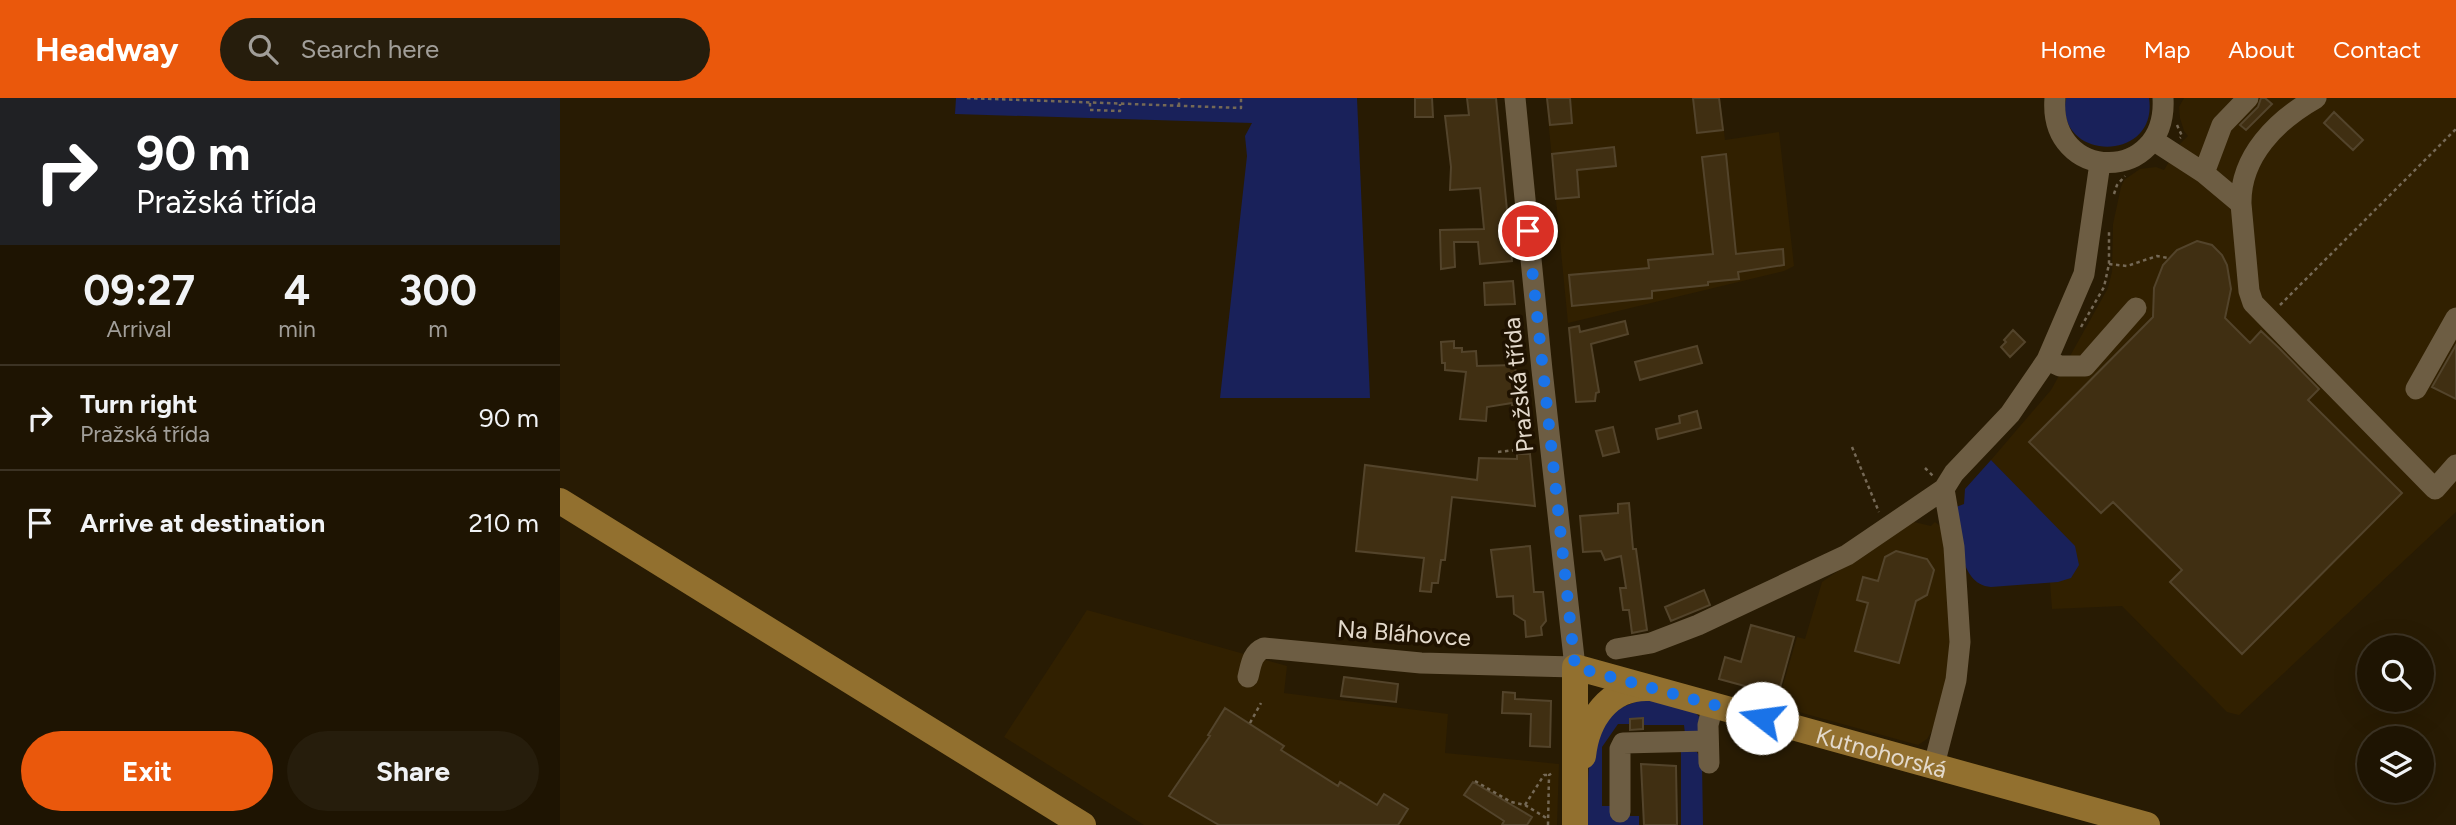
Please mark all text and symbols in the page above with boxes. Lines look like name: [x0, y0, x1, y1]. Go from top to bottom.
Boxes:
search box: [220, 18, 710, 81]
text: Headway: [35, 30, 178, 69]
icon: search: [244, 30, 282, 68]
text: Search here: [300, 33, 439, 65]
text: Home: [2040, 35, 2106, 64]
text: Map: [2144, 35, 2190, 64]
text: About: [2228, 35, 2295, 64]
text: Contact: [2333, 35, 2421, 64]
text: 90 m: [136, 123, 251, 182]
icon: right: [21, 126, 112, 217]
text: Pražská třída: [136, 183, 317, 221]
pin: [1498, 201, 1558, 261]
icon: arrive: [1509, 212, 1547, 250]
text: 09:27: [83, 265, 195, 316]
text: 4: [284, 265, 310, 316]
text: 300: [399, 265, 477, 316]
text: Arrival: [107, 315, 172, 343]
text: min: [278, 315, 316, 343]
text: m: [428, 315, 448, 343]
street label: Pražská třída: [1496, 316, 1540, 454]
text: Turn right: [80, 388, 197, 420]
icon: right: [21, 399, 59, 437]
text: 90 m: [479, 402, 539, 434]
text: Pražská třída: [80, 420, 210, 448]
icon: arrive: [21, 504, 59, 542]
text: Arrive at destination: [80, 507, 325, 539]
text: 210 m: [469, 507, 539, 539]
street label: Na Bláhovce: [1336, 614, 1472, 652]
map controls: [2357, 635, 2434, 803]
button: search: [2357, 635, 2434, 712]
position arrow: [1725, 681, 1799, 755]
street label: Kutnohorská: [1813, 720, 1950, 784]
button: layers: [2357, 726, 2434, 803]
button: Exit: [21, 731, 273, 811]
button: Share: [287, 731, 539, 811]

